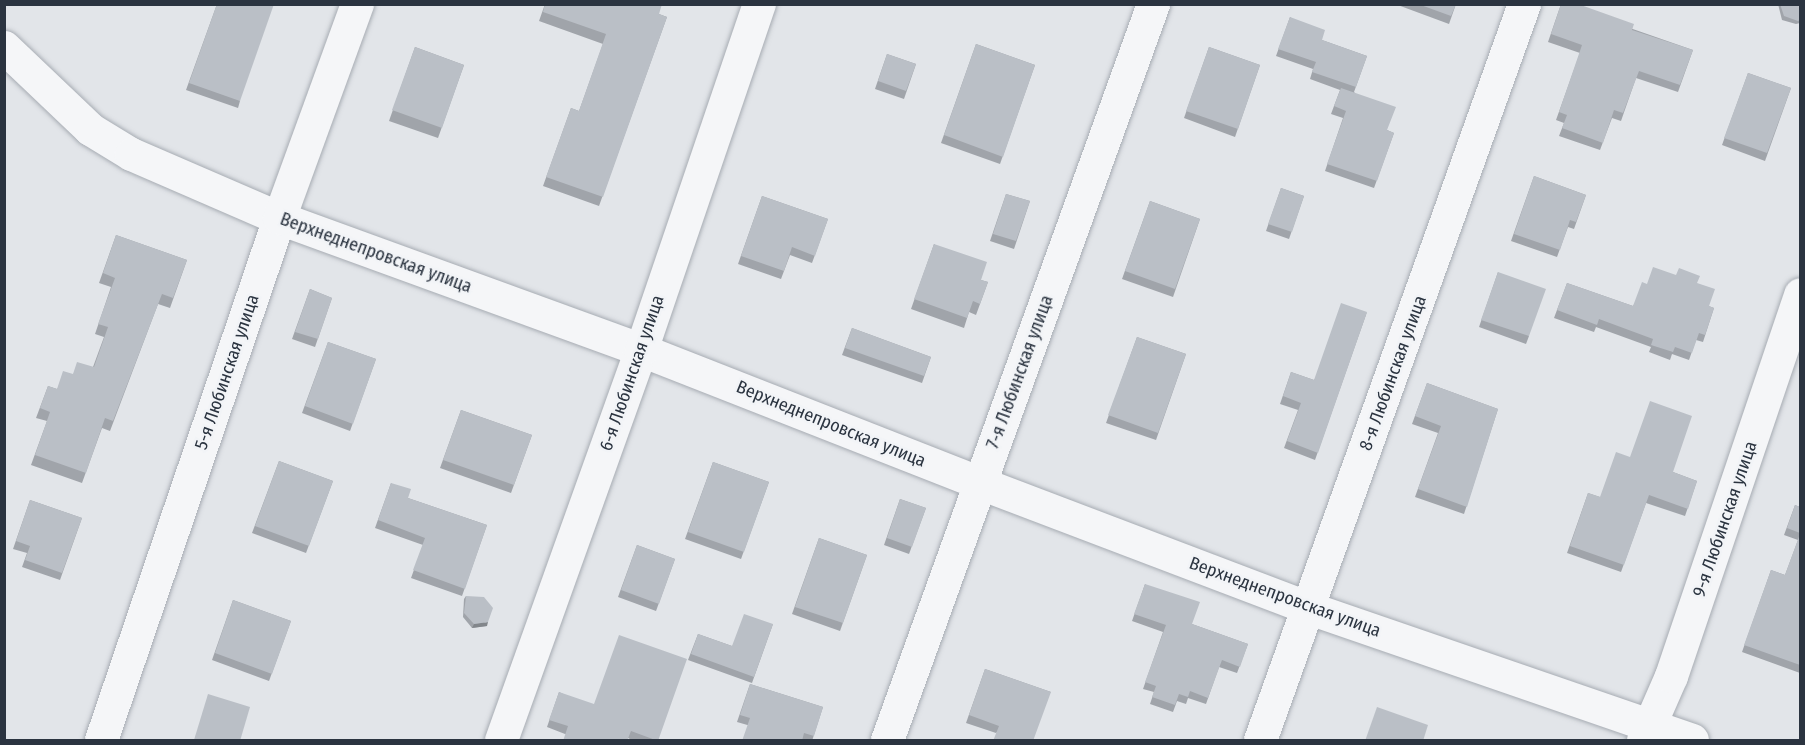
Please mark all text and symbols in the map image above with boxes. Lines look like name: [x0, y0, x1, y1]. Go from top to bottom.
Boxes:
street label: Верхнеднепровская улица: [277, 208, 475, 298]
street label: 5-я Любинская улица: [190, 292, 264, 452]
street label: 6-я Любинская улица: [595, 292, 669, 454]
street label: 7-я Любинская улица: [982, 292, 1058, 452]
street label: 8-я Любинская улица: [1355, 293, 1431, 453]
street label: Верхнеднепровская улица: [733, 376, 929, 472]
street label: 9-я Любинская улица: [1688, 438, 1762, 600]
street label: Верхнеднепровская улица: [1186, 552, 1384, 642]

